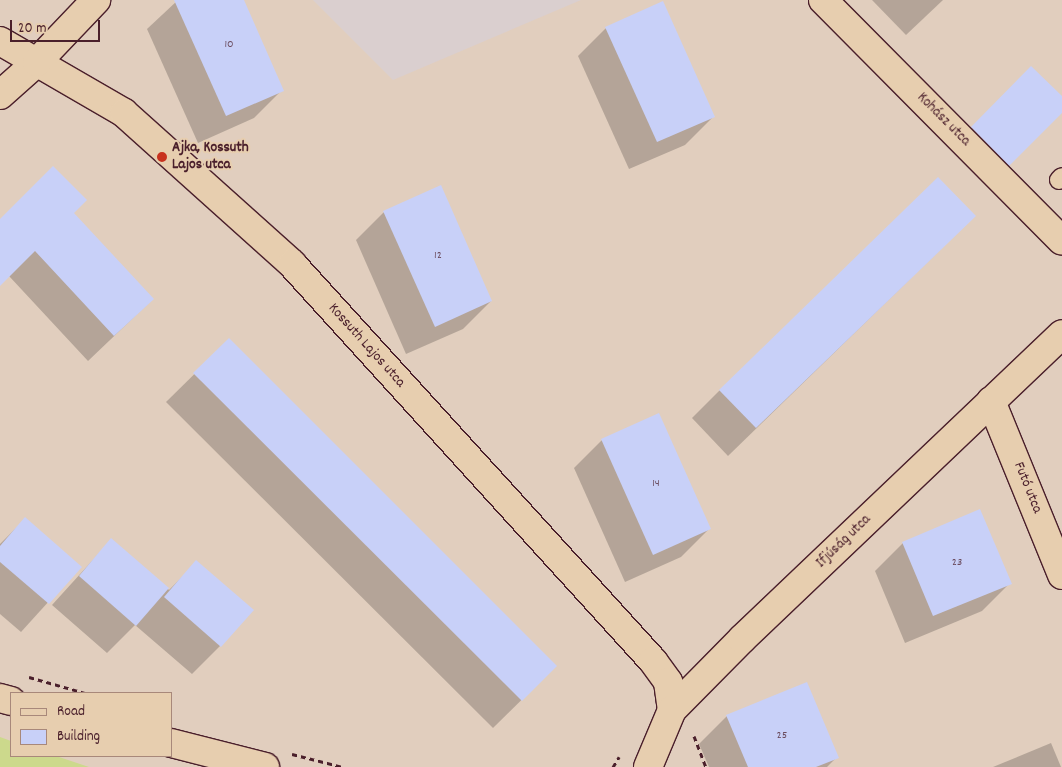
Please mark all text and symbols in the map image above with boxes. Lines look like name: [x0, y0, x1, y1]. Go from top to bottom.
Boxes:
scale bar: [12, 10, 102, 42]
text: 20 m: [18, 18, 46, 40]
house number: 10: [224, 38, 234, 52]
street label: Kohász utca: [912, 89, 974, 151]
place label: Ajka, Kossuth Lajos utca: [172, 139, 249, 174]
marker: Ajka, Kossuth Lajos utca: [156, 151, 168, 163]
house number: 12: [434, 249, 442, 263]
street label: Kossuth Lajos utca: [323, 300, 409, 392]
street label: Futó utca: [1009, 460, 1045, 516]
house number: 14: [652, 477, 660, 491]
street label: Ifjúság utca: [813, 511, 875, 573]
house number: 23: [952, 556, 962, 570]
legend: [10, 692, 172, 757]
text: Road: [57, 701, 85, 723]
text: Building: [57, 726, 100, 748]
house number: 25: [777, 729, 787, 743]

